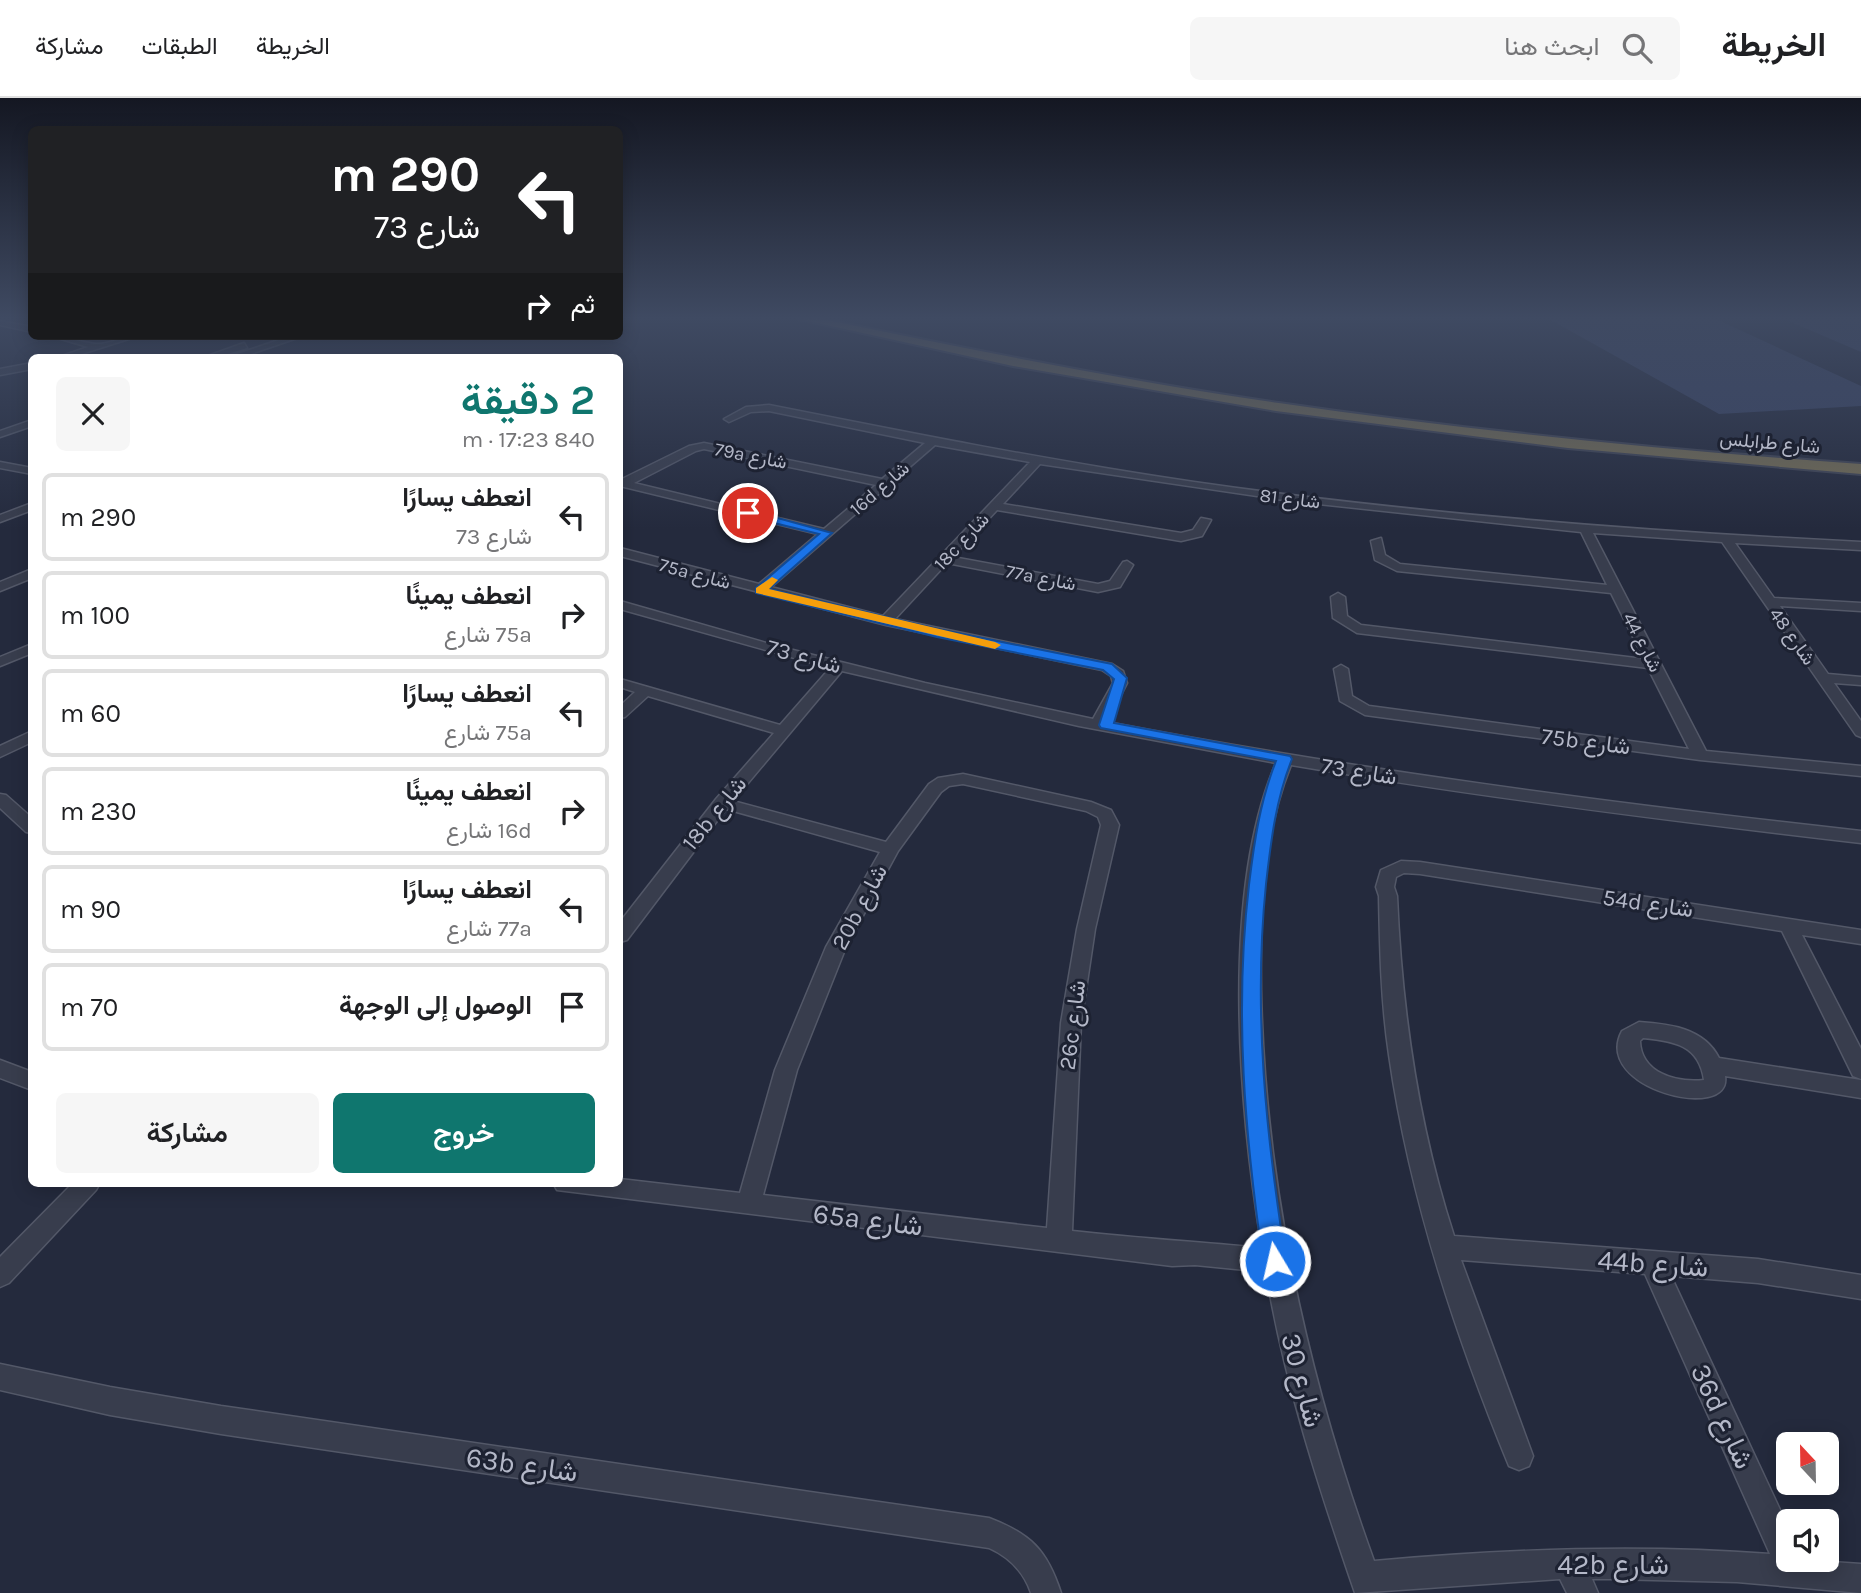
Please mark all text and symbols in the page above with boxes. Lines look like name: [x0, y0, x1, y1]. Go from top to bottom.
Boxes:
search box: [1190, 17, 1680, 80]
text: الخريطة: [1722, 26, 1826, 64]
icon: search: [1618, 29, 1656, 67]
text: ابحث هنا: [1504, 31, 1600, 62]
text: مشاركة: [35, 32, 103, 60]
text: الطبقات: [141, 32, 218, 60]
text: الخريطة: [256, 32, 330, 60]
text: 290 m: [331, 146, 480, 203]
icon: left: [504, 154, 595, 245]
text: شارع 73: [374, 209, 480, 246]
icon: right: [519, 287, 557, 325]
text: ثم: [571, 289, 595, 320]
text: 2 دقيقة: [461, 375, 595, 425]
button: close: [56, 377, 130, 451]
text: 840 m · 17:23: [462, 426, 595, 453]
street label: شارع طرابلس: [1719, 428, 1821, 459]
street label: 79a شارع: [713, 438, 789, 475]
street label: 16d شارع: [846, 457, 914, 521]
text: انعطف يسارًا: [402, 482, 532, 513]
pin: [718, 483, 778, 543]
street label: شارع 81: [1258, 484, 1321, 515]
icon: arrive: [729, 494, 767, 532]
icon: left: [553, 498, 591, 536]
text: 290 m: [60, 502, 136, 533]
street label: 18c شارع: [930, 508, 995, 576]
text: شارع 73: [456, 523, 532, 550]
street label: 75a شارع: [656, 554, 733, 595]
street label: 77a شارع: [1004, 560, 1078, 597]
text: انعطف يمينًا: [406, 580, 532, 611]
icon: right: [553, 596, 591, 634]
text: 100 m: [60, 600, 130, 631]
street label: شارع 48: [1764, 604, 1820, 670]
street label: شارع 44: [1617, 609, 1666, 676]
text: 75a شارع: [444, 621, 532, 648]
street label: شارع 73: [763, 634, 844, 681]
text: انعطف يسارًا: [402, 678, 532, 709]
icon: left: [553, 694, 591, 732]
text: 60 m: [60, 698, 121, 729]
text: 75a شارع: [444, 719, 532, 746]
street label: 75b شارع: [1540, 723, 1632, 762]
street label: شارع 73: [1319, 752, 1399, 793]
street label: 18b شارع: [676, 771, 754, 857]
text: انعطف يمينًا: [406, 776, 532, 807]
icon: right: [553, 792, 591, 830]
text: 230 m: [60, 796, 136, 827]
text: 16d شارع: [446, 817, 532, 844]
street label: 20b شارع: [826, 860, 895, 955]
text: انعطف يسارًا: [402, 874, 532, 905]
street label: 54d شارع: [1601, 884, 1695, 925]
icon: left: [553, 890, 591, 928]
text: 90 m: [60, 894, 121, 925]
text: 77a شارع: [446, 915, 532, 942]
street label: 26c شارع: [1054, 979, 1093, 1072]
icon: arrive: [553, 988, 591, 1026]
text: الوصول إلى الوجهة: [339, 990, 532, 1021]
text: 70 m: [60, 992, 118, 1023]
button: مشاركة: [56, 1093, 319, 1173]
button: خروج: [333, 1093, 595, 1173]
street label: 65a شارع: [811, 1196, 925, 1245]
position arrow: [1238, 1224, 1312, 1298]
street label: 44b شارع: [1596, 1243, 1709, 1286]
street label: شارع 30: [1272, 1329, 1331, 1431]
street label: 36d شارع: [1682, 1358, 1761, 1475]
north arrow: [1776, 1432, 1839, 1494]
map controls: [1776, 1432, 1839, 1572]
street label: 63b شارع: [464, 1440, 580, 1491]
button: sound: [1776, 1509, 1839, 1572]
street label: 42b شارع: [1557, 1548, 1669, 1583]

